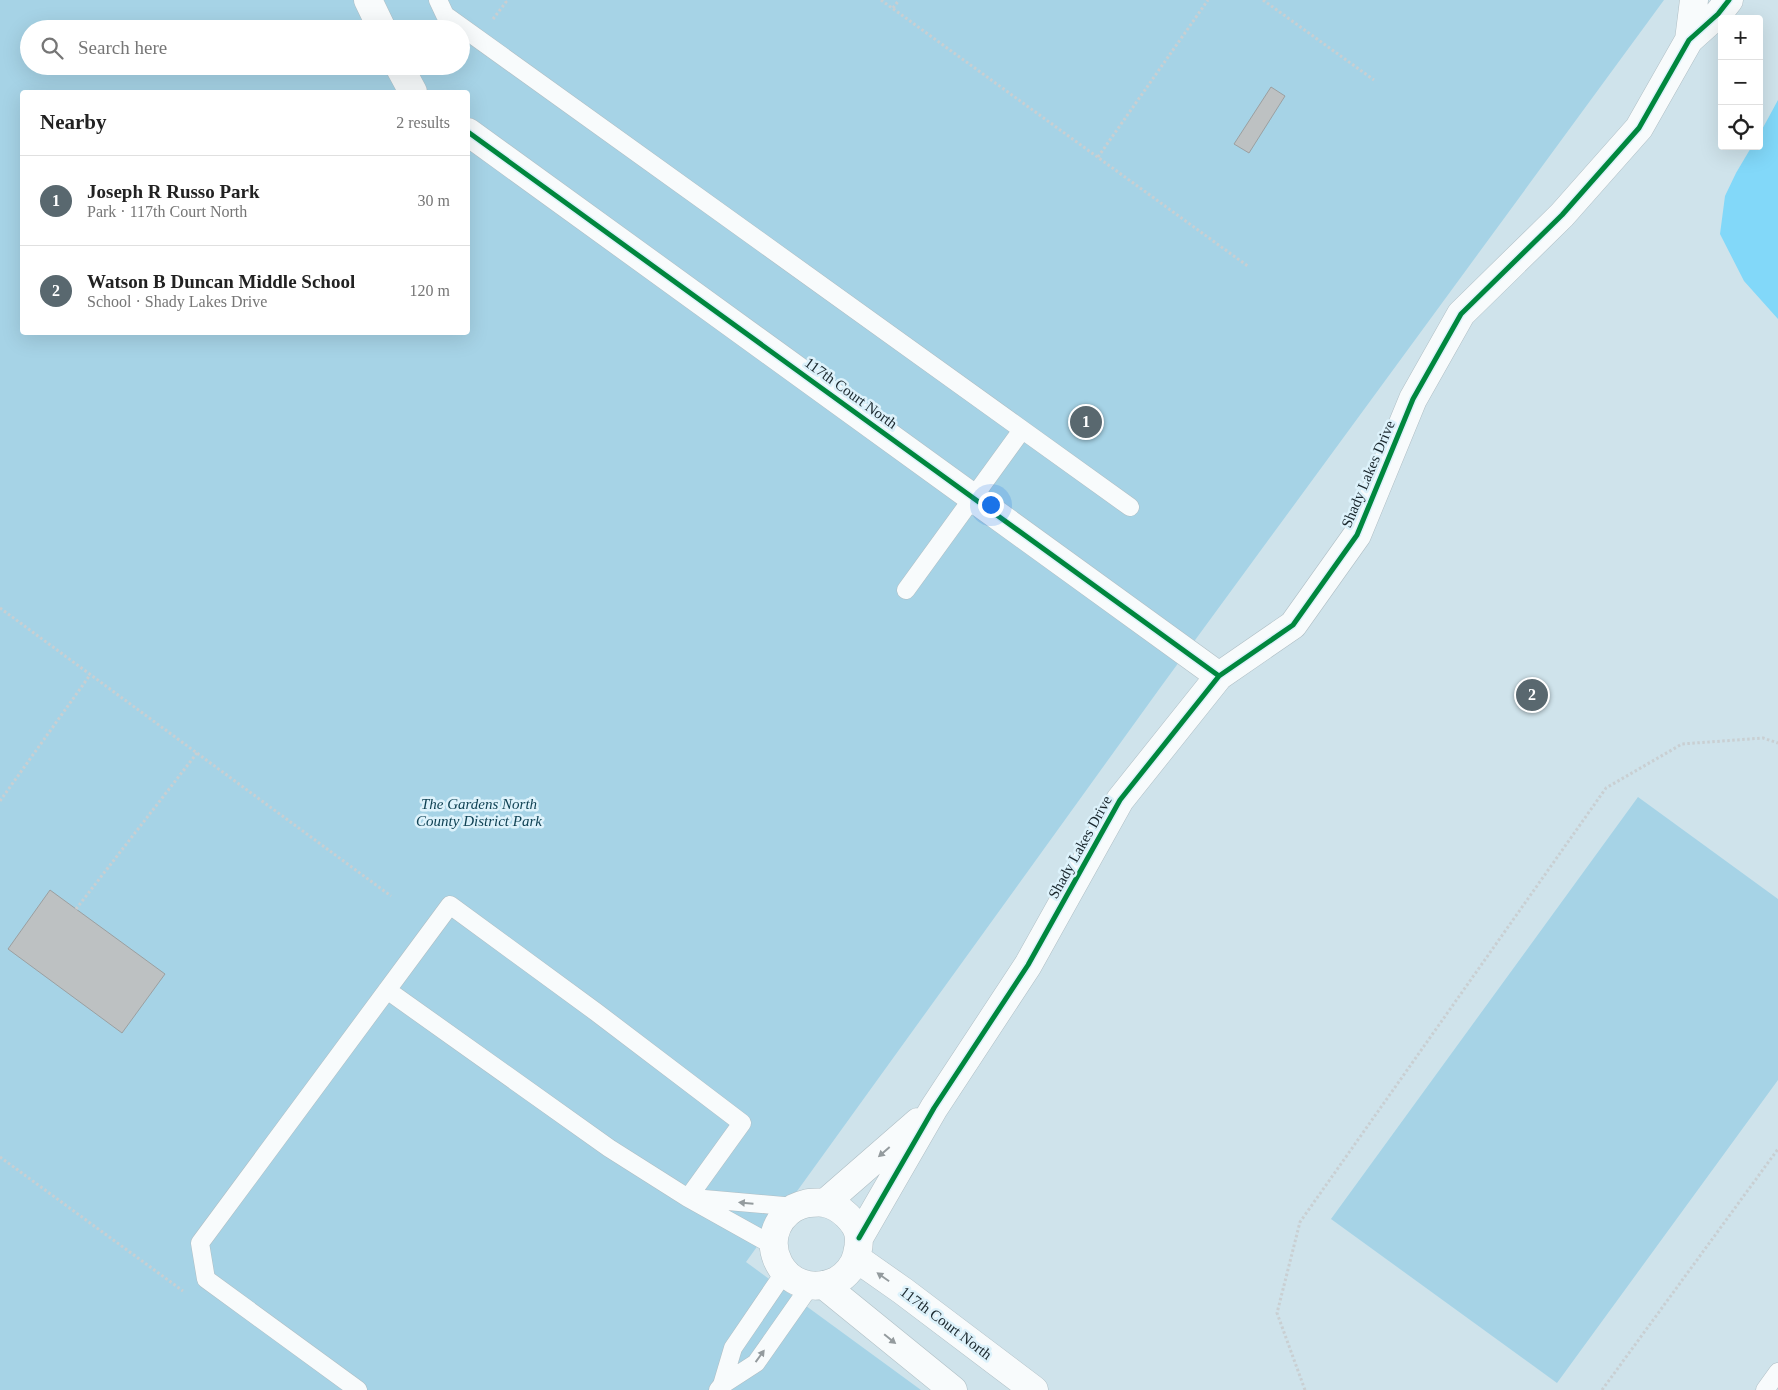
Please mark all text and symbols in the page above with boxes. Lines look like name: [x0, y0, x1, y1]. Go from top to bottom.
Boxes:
map controls: [1718, 15, 1763, 150]
button: +: [1718, 15, 1763, 60]
search box: [20, 20, 470, 75]
icon: search: [38, 34, 66, 62]
text: Search here: [78, 37, 167, 58]
button: −: [1718, 60, 1763, 105]
button: locate: [1718, 105, 1763, 150]
text: Nearby: [40, 110, 107, 134]
text: 2 results: [396, 114, 450, 131]
text: Joseph R Russo Park: [87, 181, 260, 202]
text: 1: [52, 192, 60, 209]
text: 30 m: [418, 192, 450, 209]
text: Park · 117th Court North: [87, 203, 247, 220]
text: Watson B Duncan Middle School: [87, 271, 355, 292]
text: 2: [52, 282, 60, 299]
text: 120 m: [410, 282, 450, 299]
text: School · Shady Lakes Drive: [87, 293, 267, 310]
street label: 117th Court North: [802, 354, 901, 432]
pin: 1: [1070, 403, 1102, 441]
street label: Shady Lakes Drive: [1338, 418, 1398, 530]
your location: [978, 492, 1004, 518]
pin: 2: [1516, 676, 1548, 714]
street label: Shady Lakes Drive: [1045, 793, 1115, 901]
park label: The Gardens North County District Park: [416, 796, 542, 829]
one-way arrow: [878, 1146, 891, 1157]
one-way arrow: [738, 1199, 754, 1207]
one-way arrow: [876, 1272, 890, 1282]
street label: 117th Court North: [897, 1283, 995, 1363]
one-way arrow: [883, 1334, 896, 1345]
one-way arrow: [755, 1350, 766, 1363]

